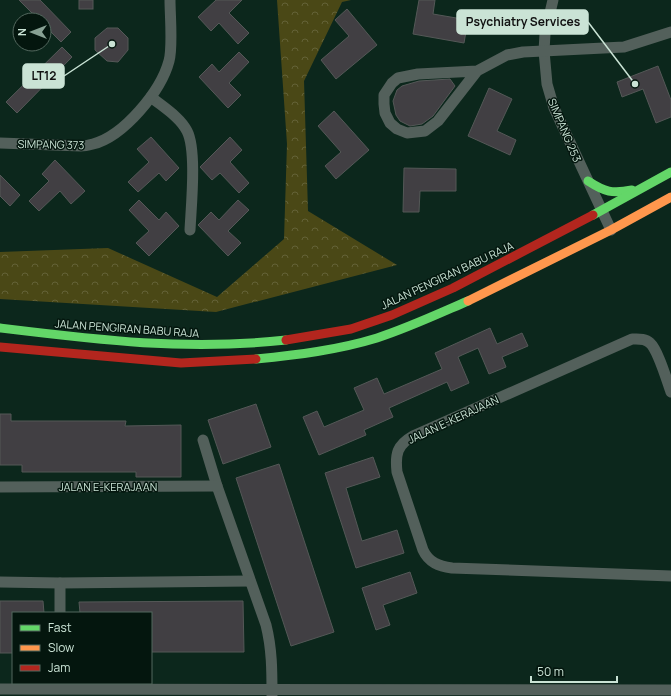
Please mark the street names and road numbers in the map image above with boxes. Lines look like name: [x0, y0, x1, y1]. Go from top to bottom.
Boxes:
street label: SIMPANG 253: [545, 96, 585, 164]
street label: SIMPANG 373: [17, 136, 85, 152]
street label: JALAN PENGIRAN BABU RAJA: [378, 238, 516, 312]
street label: JALAN PENGIRAN BABU RAJA: [54, 315, 200, 341]
street label: JALAN E-KERAJAAN: [405, 391, 501, 447]
street label: JALAN E-KERAJAAN: [59, 479, 157, 494]

